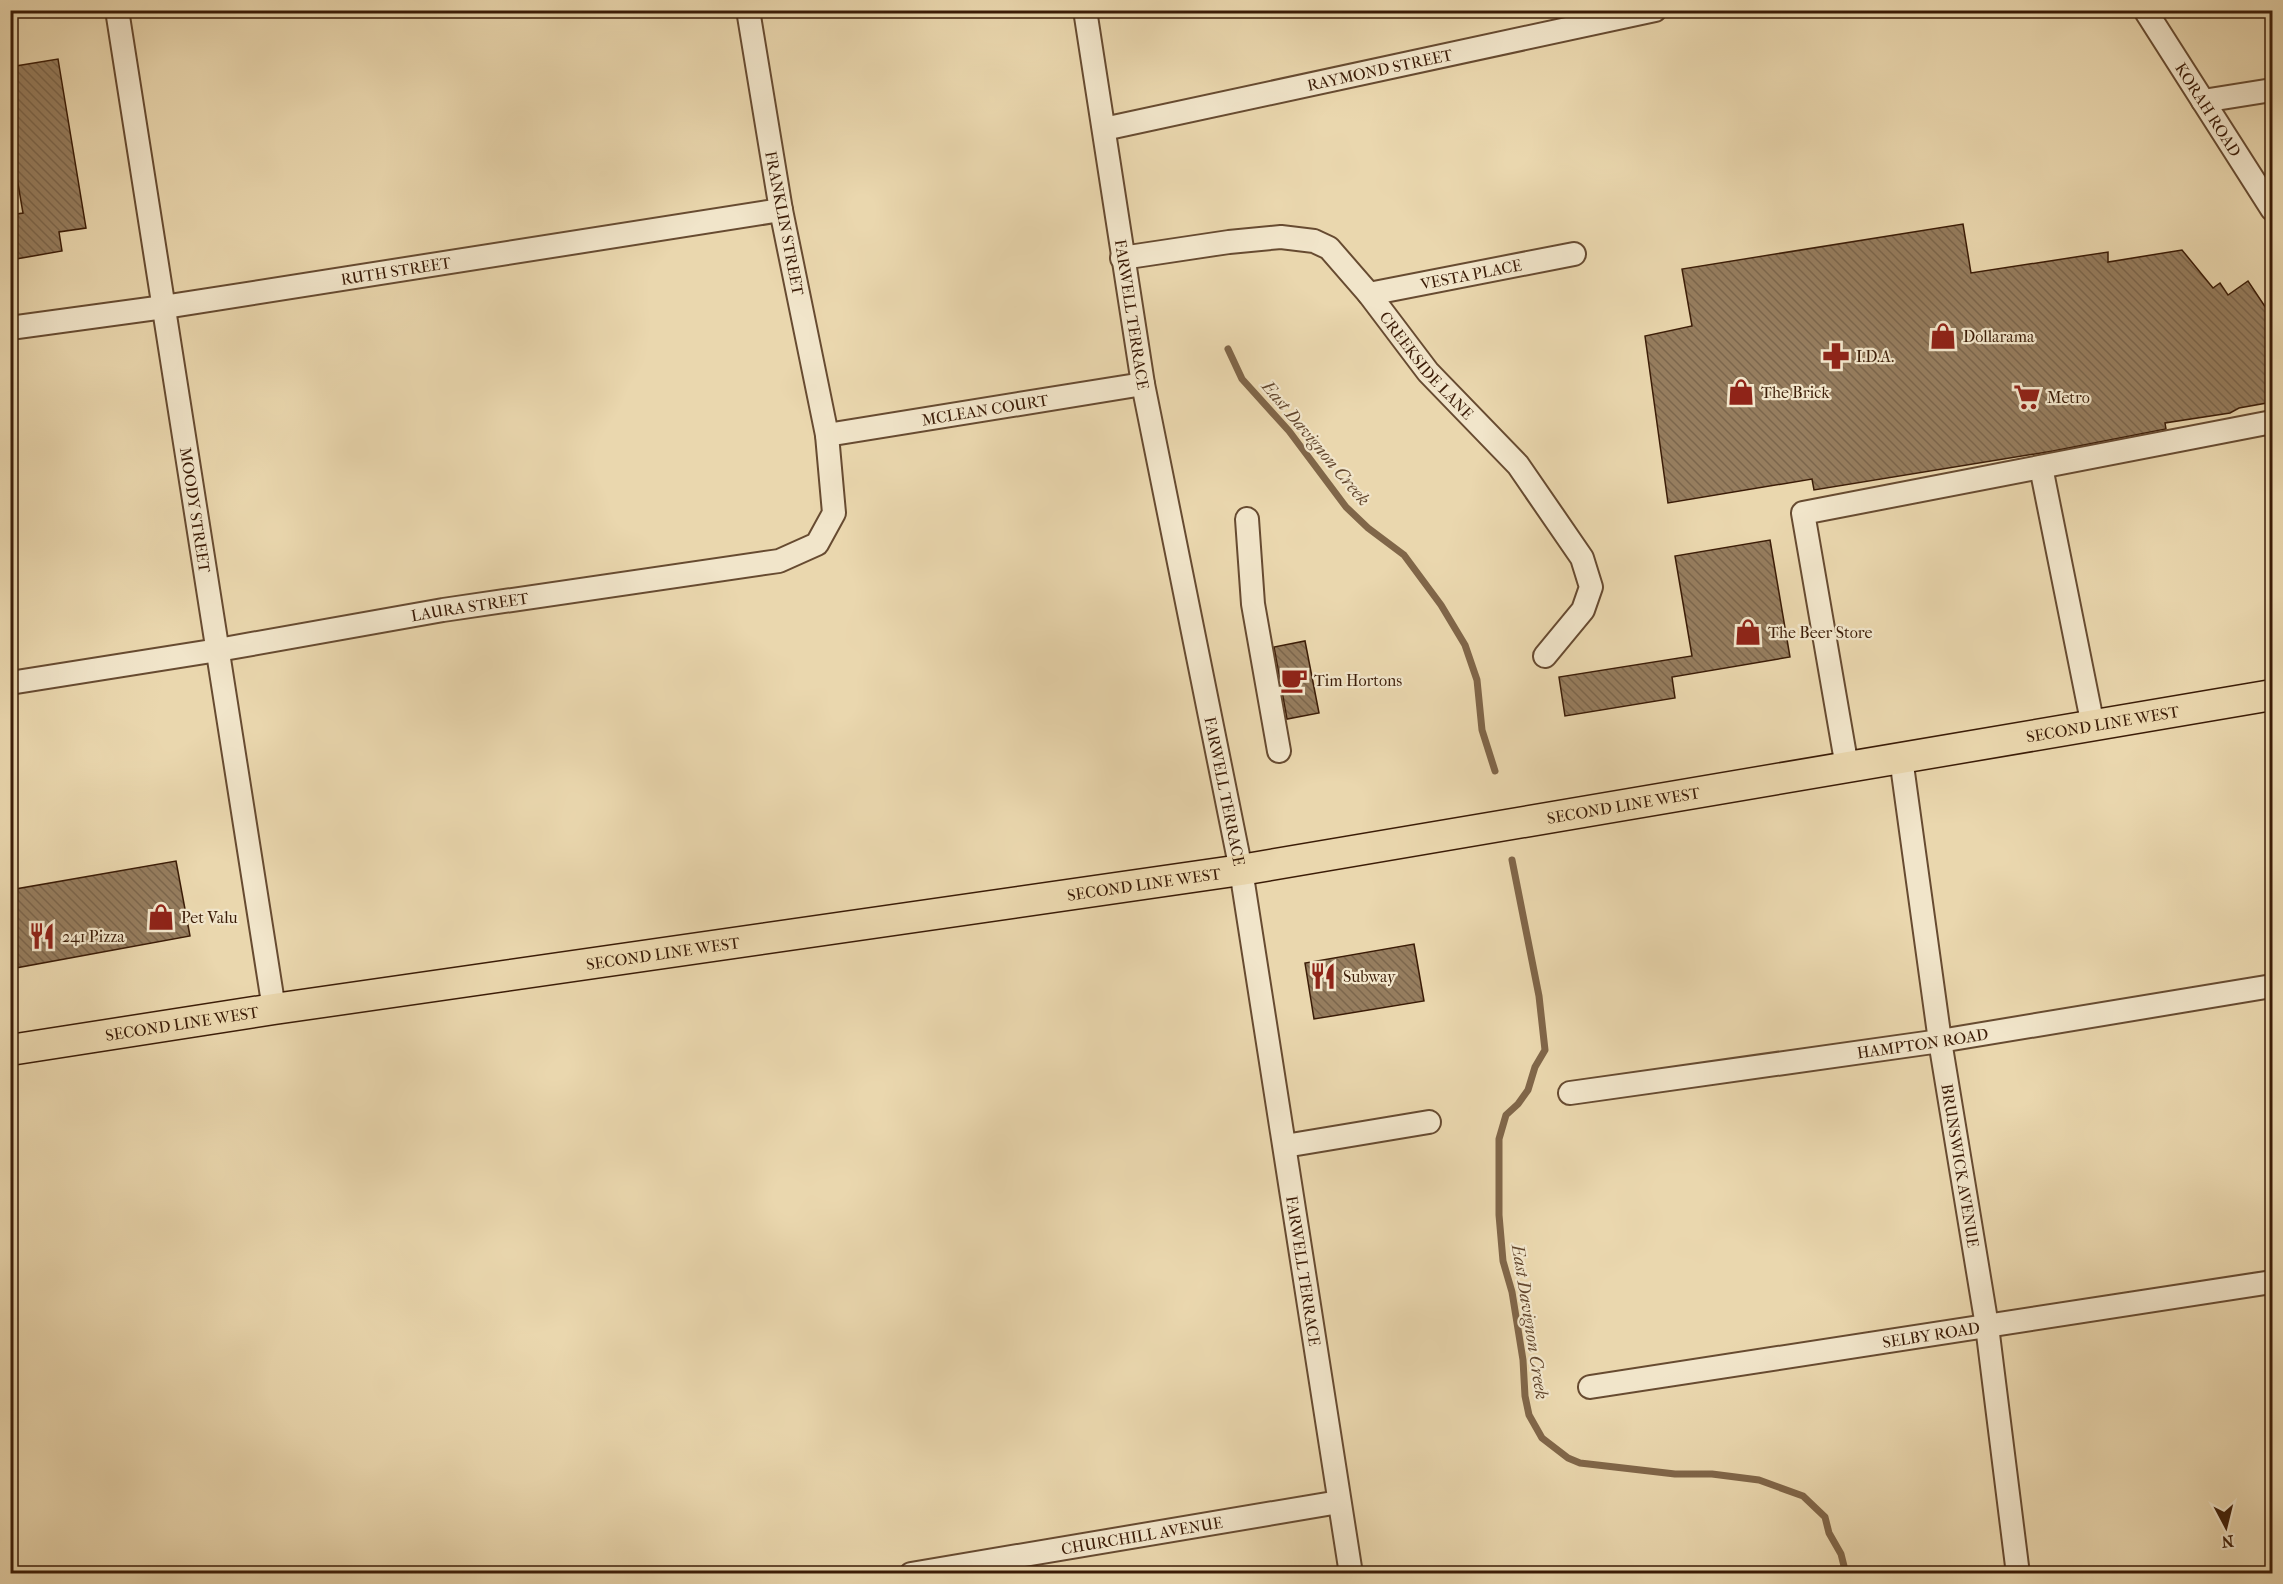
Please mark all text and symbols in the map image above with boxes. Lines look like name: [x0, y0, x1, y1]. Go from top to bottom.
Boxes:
street label: RAYMOND STREET: [1305, 45, 1454, 95]
street label: KORAH ROAD: [2171, 59, 2245, 160]
street label: FRANKLIN STREET: [761, 149, 808, 297]
street label: FARWELL TERRACE: [1111, 238, 1153, 392]
street label: RUTH STREET: [339, 253, 452, 289]
street label: VESTA PLACE: [1418, 255, 1524, 294]
street label: CREEKSIDE LANE: [1376, 308, 1478, 423]
shop icon: Dollarama: [1928, 321, 1958, 351]
place label: Dollarama: [1963, 327, 2035, 346]
pharmacy icon: I.D.A.: [1821, 341, 1851, 371]
place label: I.D.A.: [1856, 347, 1894, 366]
water label: East Davignon Creek: [1257, 376, 1374, 510]
shop icon: The Brick: [1726, 377, 1756, 407]
supermarket icon: Metro: [2012, 382, 2042, 412]
place label: The Brick: [1761, 383, 1830, 402]
place label: Metro: [2047, 388, 2090, 407]
street label: MCLEAN COURT: [920, 390, 1050, 430]
street label: MOODY STREET: [176, 446, 214, 574]
street label: LAURA STREET: [409, 589, 530, 626]
shop icon: The Beer Store: [1733, 617, 1763, 647]
place label: The Beer Store: [1768, 623, 1873, 642]
cafe icon: Tim Hortons: [1279, 665, 1309, 695]
place label: Tim Hortons: [1314, 671, 1402, 690]
street label: SECOND LINE WEST: [2025, 702, 2181, 747]
street label: FARWELL TERRACE: [1200, 715, 1249, 868]
street label: SECOND LINE WEST: [1546, 783, 1702, 828]
street label: SECOND LINE WEST: [1066, 864, 1222, 905]
shop icon: Pet Valu: [146, 902, 176, 932]
place label: Pet Valu: [181, 908, 238, 927]
restaurant icon: 241 Pizza: [27, 921, 57, 951]
place label: 241 Pizza: [62, 927, 125, 946]
street label: SECOND LINE WEST: [585, 933, 741, 974]
restaurant icon: Subway: [1308, 961, 1338, 991]
place label: Subway: [1343, 967, 1396, 986]
street label: SECOND LINE WEST: [104, 1002, 260, 1045]
street label: HAMPTON ROAD: [1856, 1024, 1990, 1063]
street label: BRUNSWICK AVENUE: [1937, 1082, 1983, 1249]
street label: FARWELL TERRACE: [1282, 1194, 1324, 1348]
water label: East Davignon Creek: [1507, 1242, 1552, 1401]
street label: SELBY ROAD: [1881, 1318, 1981, 1352]
north arrow: [2196, 1497, 2256, 1557]
street label: CHURCHILL AVENUE: [1060, 1513, 1224, 1559]
text: N: [2220, 1531, 2235, 1552]

